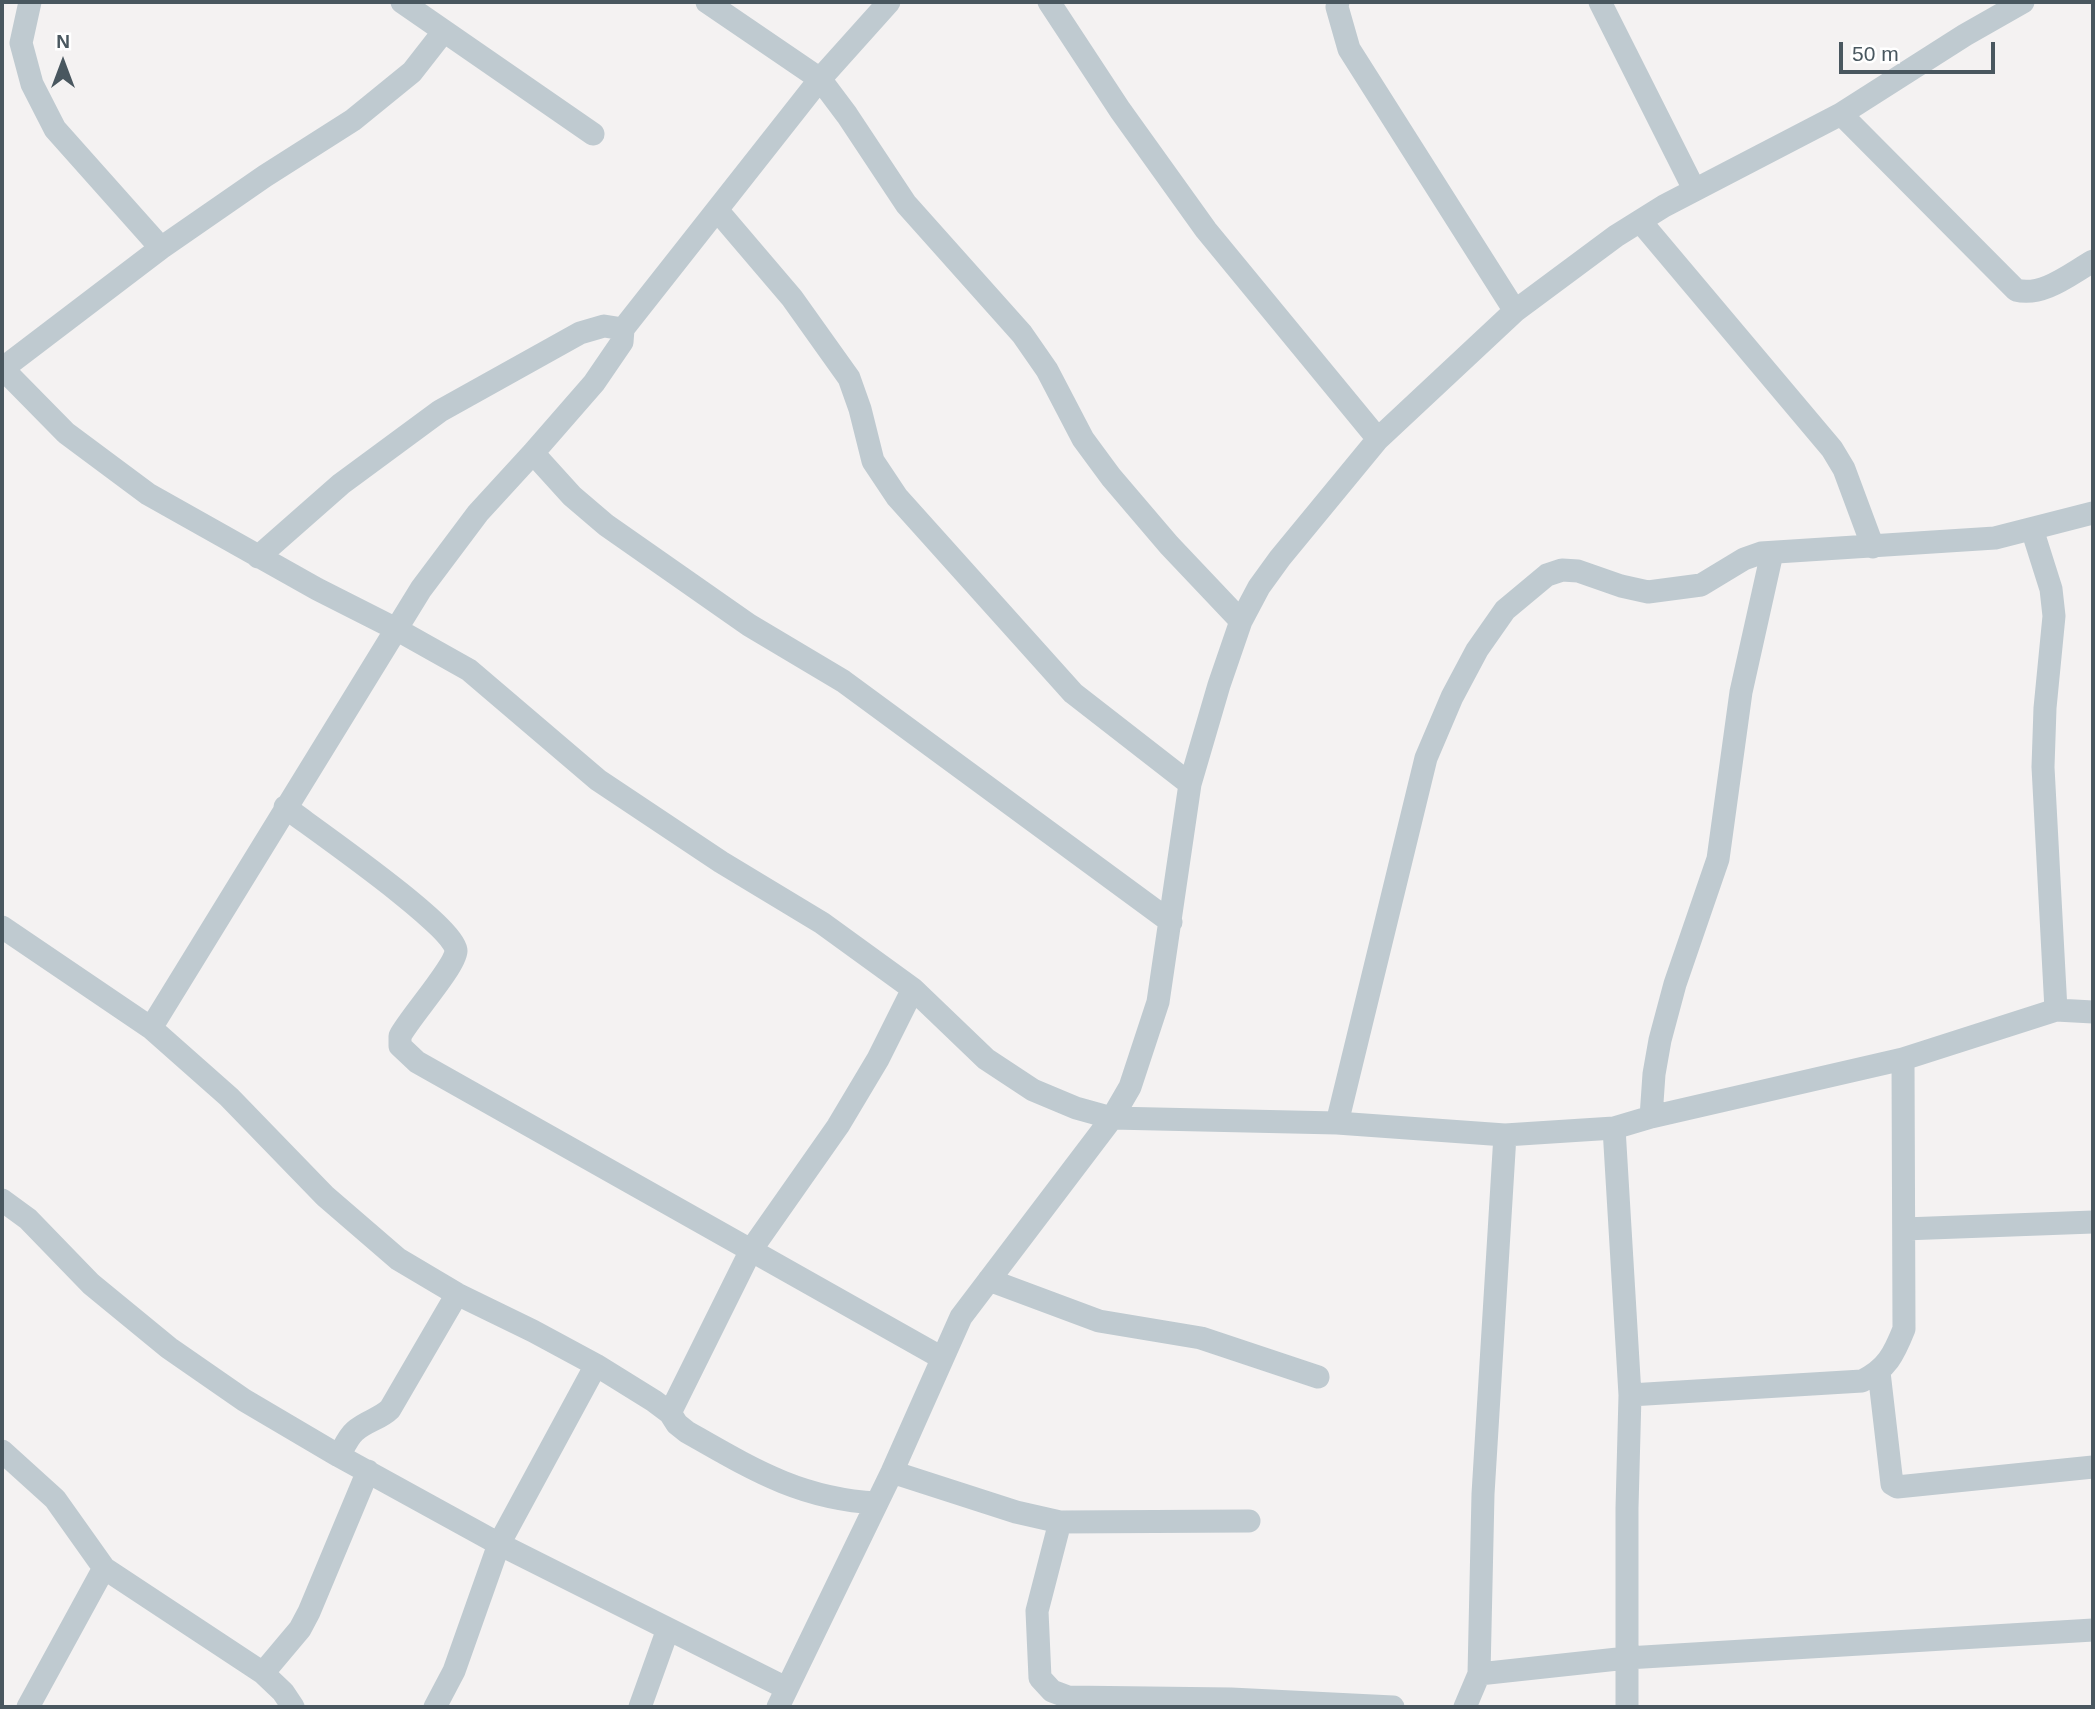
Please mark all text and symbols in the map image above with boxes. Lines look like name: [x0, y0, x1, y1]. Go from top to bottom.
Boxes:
north arrow: [28, 28, 98, 98]
scale bar: [1843, 28, 1999, 72]
text: N: [56, 31, 70, 52]
text: 50 m: [1852, 42, 1899, 65]

